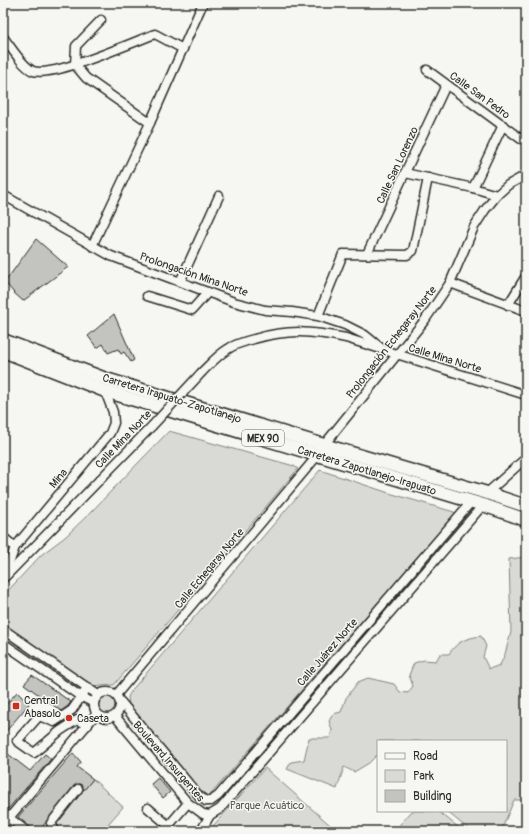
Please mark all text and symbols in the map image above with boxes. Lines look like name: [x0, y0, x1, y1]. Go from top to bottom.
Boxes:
street label: Calle San Pedro: [447, 69, 512, 122]
street label: Calle San Lorenzo: [374, 124, 421, 206]
street label: Prolongación Mina Norte: [138, 250, 250, 299]
street label: Prolongación Echegaray Norte: [344, 283, 440, 401]
street label: Calle Mina Norte: [407, 341, 483, 376]
street label: Carretera Irapuato-Zapotlanejo: [101, 371, 243, 426]
street label: Calle Mina Norte: [92, 407, 155, 471]
road number: MEX 90: [242, 430, 284, 446]
street label: Carretera Zapotlanejo-Irapuato: [296, 443, 438, 498]
street label: Mina: [47, 466, 70, 491]
street label: Calle Echegaray Norte: [172, 525, 247, 611]
street label: Calle Juárez Norte: [295, 615, 361, 689]
place label: Central Abasolo: [24, 694, 61, 720]
marker: Central Abasolo: [11, 701, 21, 711]
place label: Caseta: [77, 712, 109, 725]
marker: Caseta: [64, 713, 74, 723]
street label: Boulevard Insurgentes: [130, 719, 207, 804]
legend: [377, 740, 507, 812]
text: Road: [413, 749, 438, 764]
text: Park: [413, 769, 434, 784]
text: Building: [413, 789, 452, 804]
park label: Parque Acuático: [230, 799, 304, 812]

